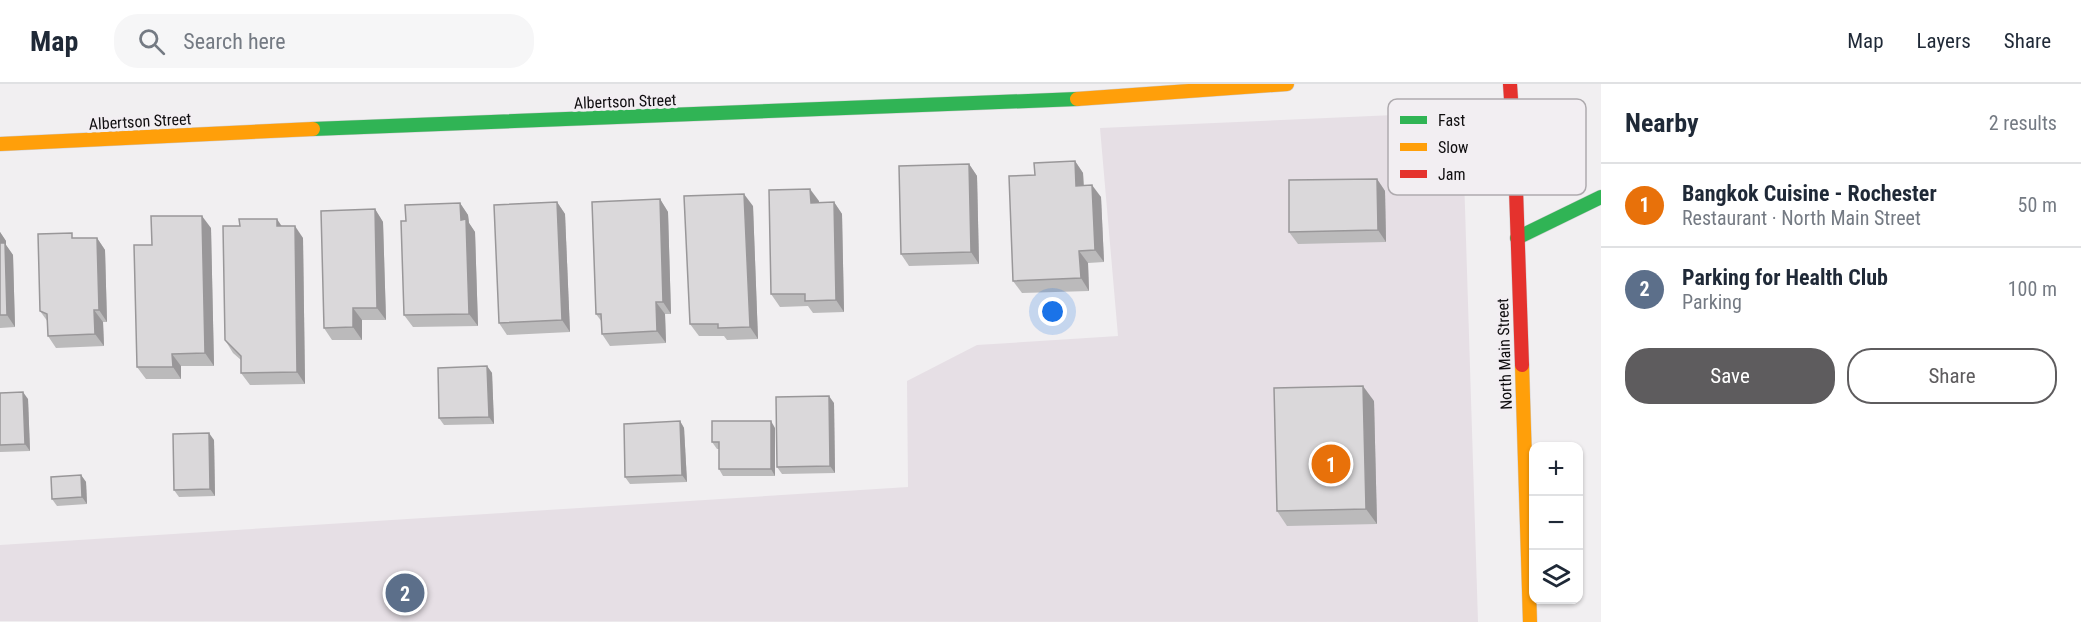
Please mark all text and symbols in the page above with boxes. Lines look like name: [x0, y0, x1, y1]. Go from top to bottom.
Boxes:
search box: [114, 14, 534, 68]
text: Map: [30, 25, 78, 58]
icon: search: [135, 25, 168, 58]
text: Search here: [183, 29, 286, 54]
text: Map: [1847, 29, 1884, 53]
text: Layers: [1917, 29, 1971, 53]
text: Share: [2004, 29, 2051, 53]
street label: Albertson Street: [573, 90, 677, 113]
legend: [1388, 99, 1586, 195]
text: Nearby: [1625, 108, 1699, 138]
street label: Albertson Street: [88, 109, 192, 134]
text: Fast: [1438, 111, 1465, 130]
text: 2 results: [1989, 111, 2057, 135]
text: Slow: [1438, 138, 1468, 157]
text: Jam: [1438, 165, 1465, 184]
text: Bangkok Cuisine - Rochester: [1682, 181, 1937, 206]
text: 1: [1639, 193, 1650, 217]
text: 50 m: [2018, 193, 2057, 217]
text: Restaurant · North Main Street: [1682, 206, 1921, 230]
text: Parking for Health Club: [1682, 265, 1888, 290]
text: 2: [1639, 277, 1650, 301]
text: 100 m: [2008, 277, 2057, 301]
text: Parking: [1682, 290, 1742, 314]
your location: [1038, 297, 1067, 326]
street label: North Main Street: [1493, 298, 1516, 410]
button: Save: [1625, 348, 1835, 404]
button: Share: [1847, 348, 2057, 404]
pin: 1: [1312, 442, 1350, 487]
map controls: [1529, 442, 1583, 604]
button: +: [1529, 442, 1583, 496]
button: −: [1529, 496, 1583, 550]
button: layers: [1529, 550, 1583, 604]
pin: 2: [386, 570, 424, 616]

